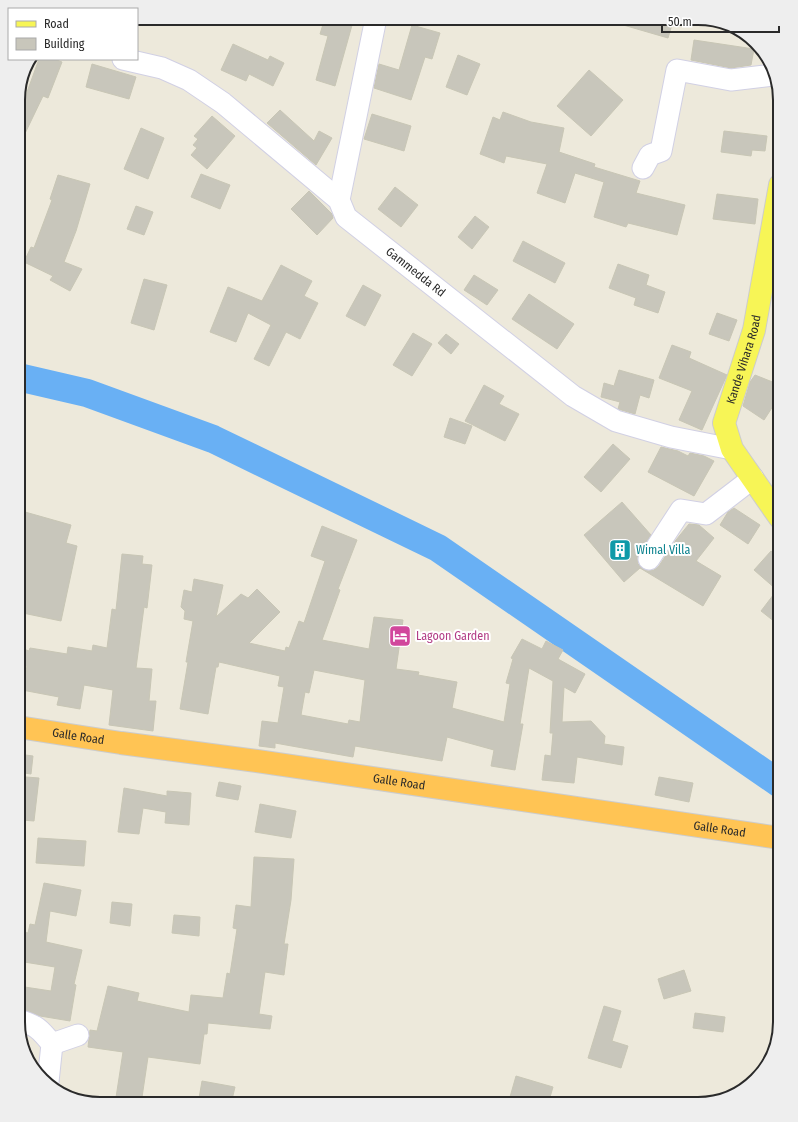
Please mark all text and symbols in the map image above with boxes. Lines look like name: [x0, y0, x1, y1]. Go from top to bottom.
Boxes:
legend: [8, 8, 138, 60]
scale bar: [662, 8, 779, 34]
text: 50 m: [668, 15, 692, 29]
text: Road: [44, 17, 69, 31]
text: Building: [44, 37, 85, 51]
street label: Gammedda Rd: [383, 244, 448, 300]
street label: Kande Vihara Road: [724, 314, 764, 406]
building icon: Wimal Villa: [607, 537, 633, 563]
place label: Wimal Villa: [636, 543, 690, 557]
hotel icon: Lagoon Garden: [387, 623, 413, 649]
place label: Lagoon Garden: [416, 629, 490, 643]
street label: Galle Road: [51, 725, 105, 747]
street label: Galle Road: [372, 771, 426, 793]
street label: Galle Road: [693, 818, 747, 840]

